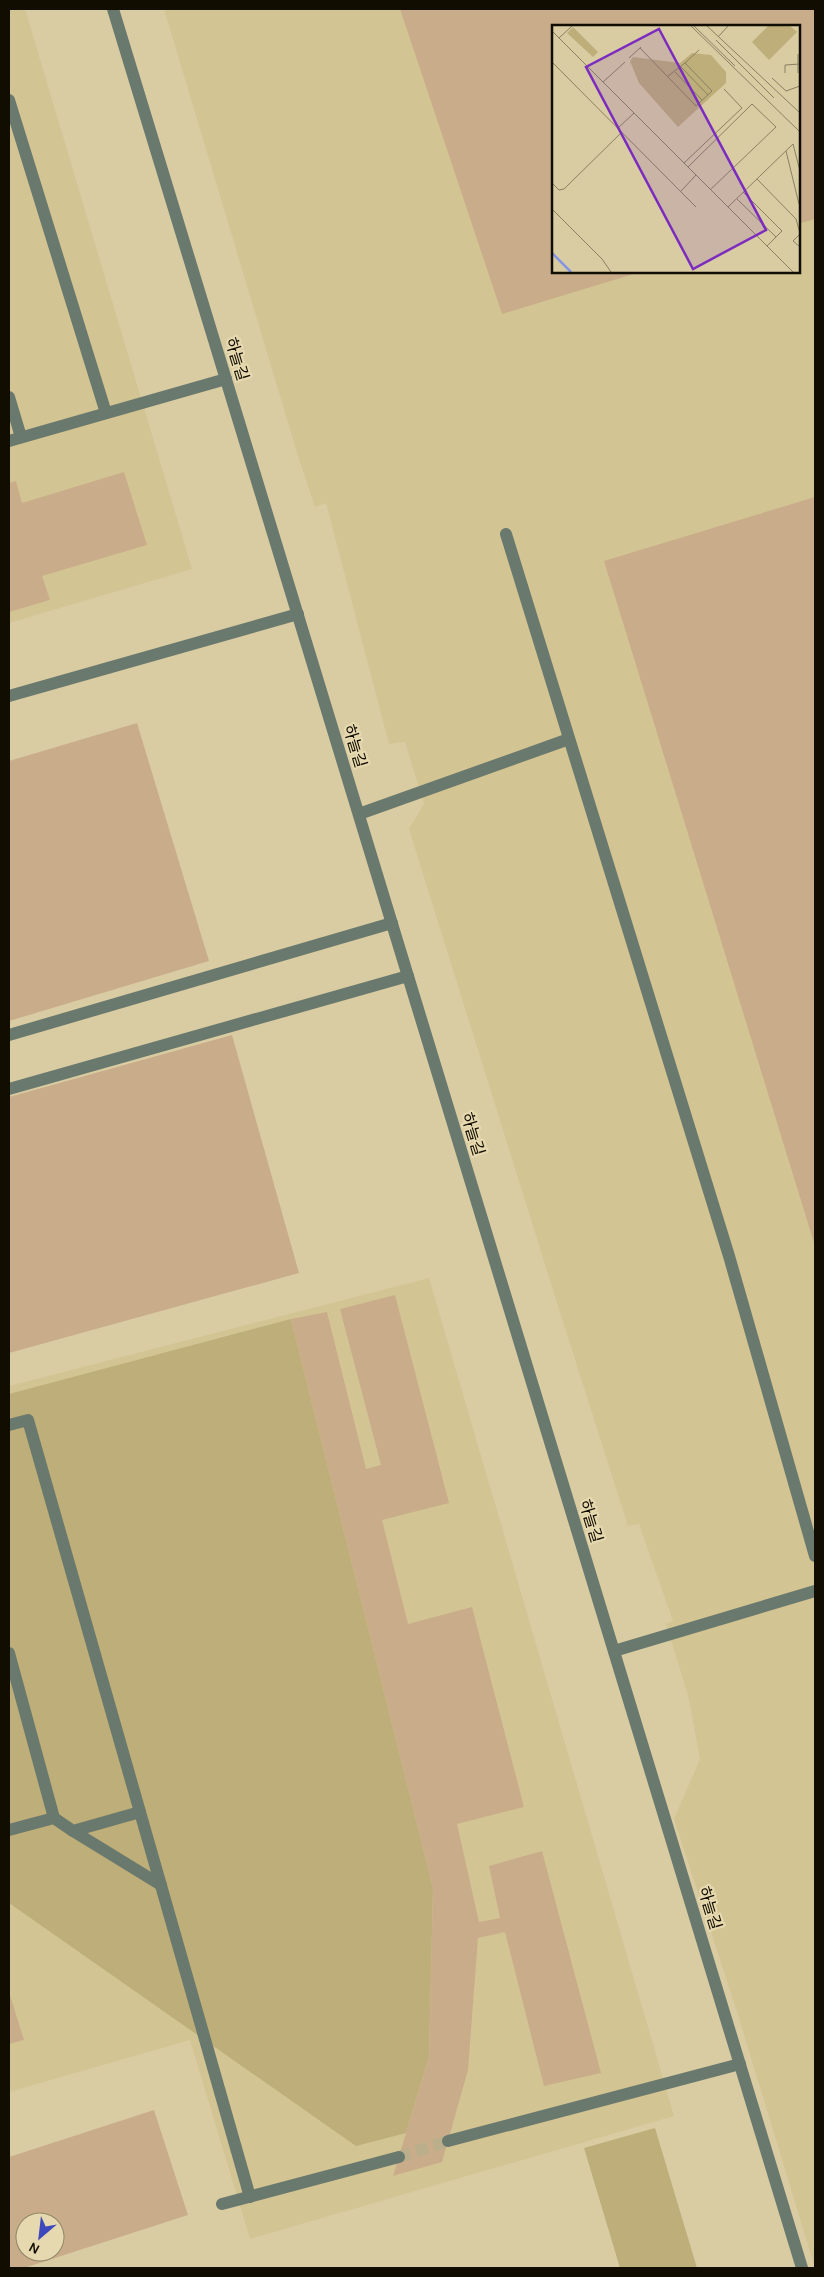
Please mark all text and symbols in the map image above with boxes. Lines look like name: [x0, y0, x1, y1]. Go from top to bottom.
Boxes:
inset map: [552, 25, 799, 272]
street label: 하늘길: [221, 335, 253, 383]
street label: 하늘길: [339, 722, 371, 770]
street label: 하늘길: [457, 1110, 489, 1158]
street label: 하늘길: [575, 1497, 607, 1545]
street label: 하늘길: [694, 1884, 726, 1932]
north arrow: [15, 2212, 65, 2262]
text: N: [26, 2238, 43, 2258]

